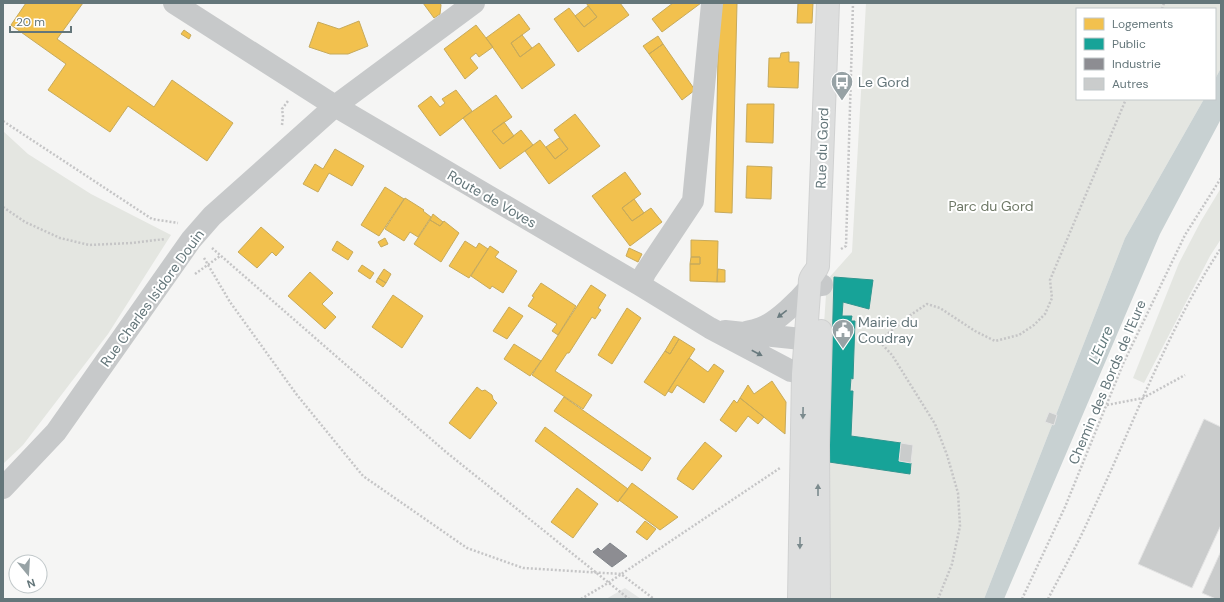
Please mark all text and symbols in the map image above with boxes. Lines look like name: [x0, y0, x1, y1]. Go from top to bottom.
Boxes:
scale bar: [10, 8, 71, 34]
legend: [1076, 8, 1216, 100]
text: 20 m: [16, 14, 45, 30]
text: Logements: [1112, 16, 1173, 32]
text: Public: [1112, 36, 1146, 52]
text: Industrie: [1112, 56, 1161, 72]
bus stop icon: Le Gord: [829, 69, 855, 102]
place label: Le Gord: [858, 73, 909, 91]
text: Autres: [1112, 76, 1148, 92]
street label: Rue du Gord: [812, 107, 832, 189]
street label: Route de Voves: [444, 166, 540, 232]
park label: Parc du Gord: [948, 197, 1034, 215]
street label: Rue Charles Isidore Douin: [96, 226, 208, 370]
street label: Chemin des Bords de l'Eure: [1064, 297, 1150, 467]
one-way arrow: [776, 310, 787, 318]
place label: Mairie du Coudray: [858, 313, 918, 347]
public building icon: Mairie du Coudray: [830, 317, 856, 350]
water label: L'Eure: [1084, 322, 1118, 367]
one-way arrow: [751, 350, 763, 356]
one-way arrow: [800, 407, 806, 420]
one-way arrow: [815, 483, 821, 496]
one-way arrow: [797, 537, 803, 550]
north arrow: [8, 554, 48, 594]
text: N: [25, 576, 37, 591]

